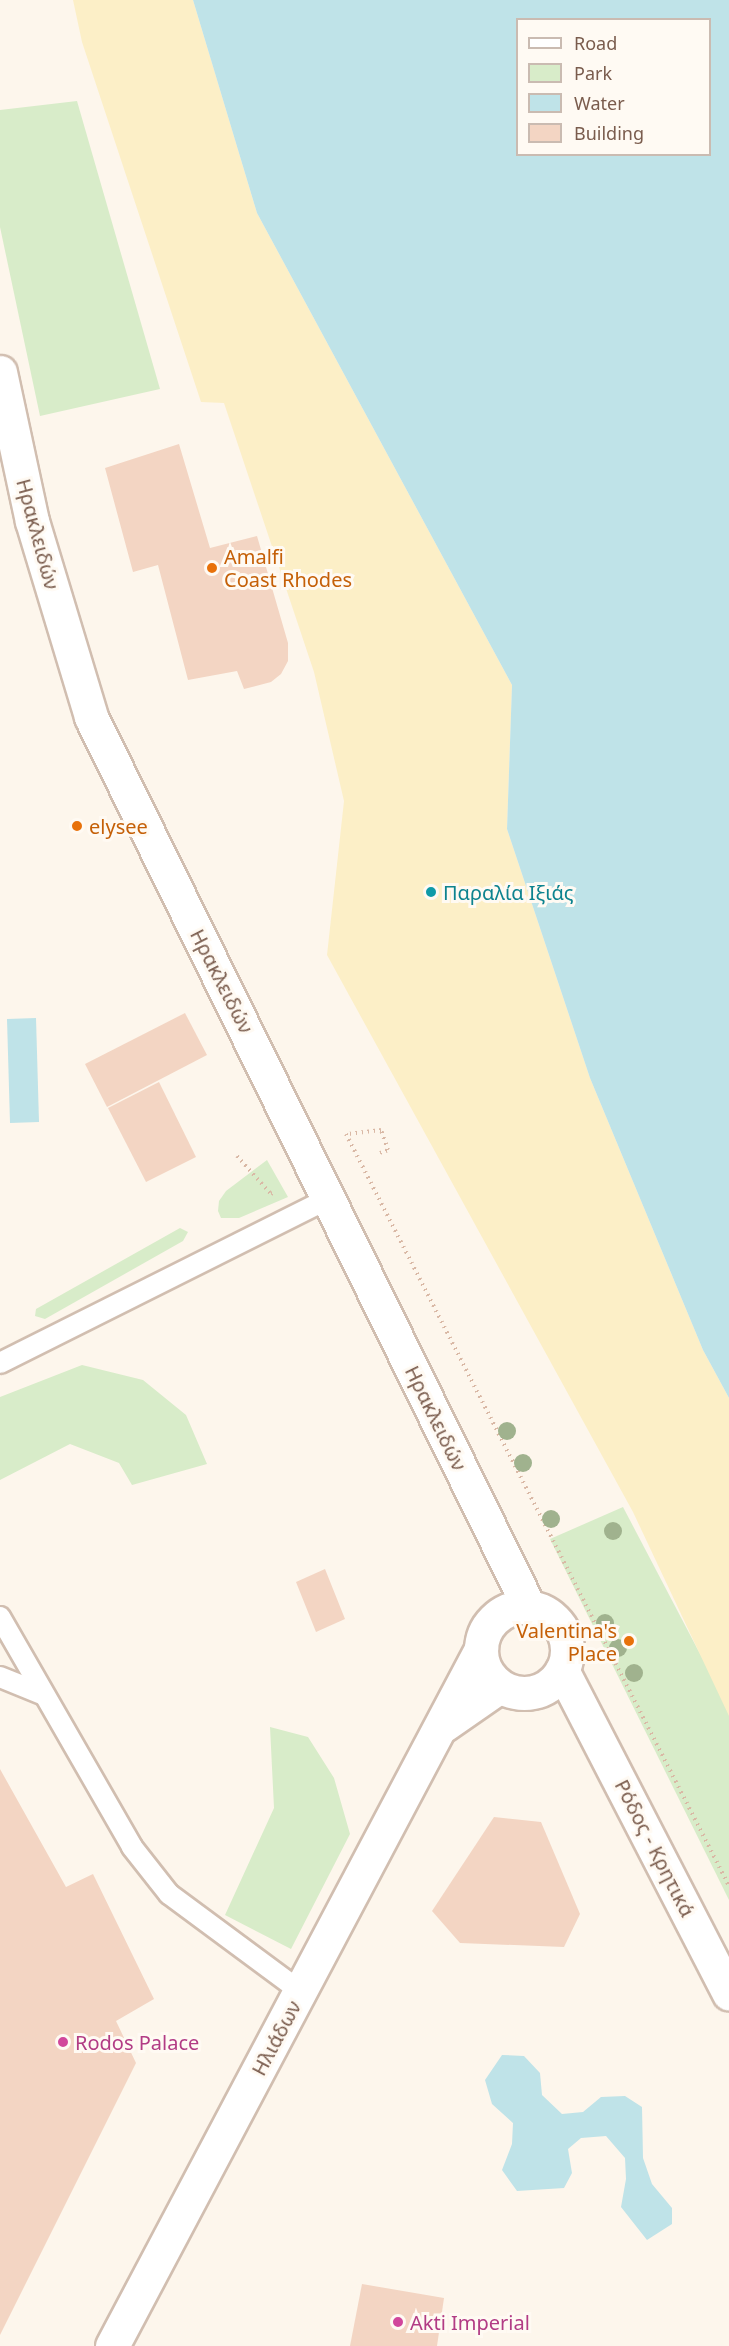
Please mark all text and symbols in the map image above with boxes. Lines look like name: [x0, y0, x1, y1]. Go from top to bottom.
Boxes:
legend: [516, 18, 711, 156]
text: Road: [574, 31, 617, 55]
text: Park: [574, 61, 612, 85]
text: Water: [574, 91, 625, 115]
text: Building: [574, 121, 644, 145]
street label: Ηρακλειδών: [12, 476, 64, 592]
place label: Amalfi Coast Rhodes: [224, 544, 352, 591]
marker: Amalfi Coast Rhodes: [205, 561, 219, 575]
place label: elysee: [89, 814, 148, 838]
marker: elysee: [70, 819, 84, 833]
place label: Παραλία Ιξιάς: [443, 880, 573, 904]
marker: Παραλία Ιξιάς: [424, 885, 438, 899]
street label: Ηρακλειδών: [186, 925, 258, 1037]
street label: Ηρακλειδών: [400, 1362, 472, 1474]
place label: Valentina's Place: [516, 1618, 617, 1665]
marker: Valentina's Place: [622, 1634, 636, 1648]
street label: Ρόδος - Κρητικά: [610, 1775, 700, 1921]
street label: Ηλιάδων: [246, 1996, 306, 2080]
place label: Rodos Palace: [75, 2030, 199, 2054]
marker: Rodos Palace: [56, 2035, 70, 2049]
place label: Akti Imperial: [410, 2310, 530, 2334]
marker: Akti Imperial: [391, 2315, 405, 2329]

